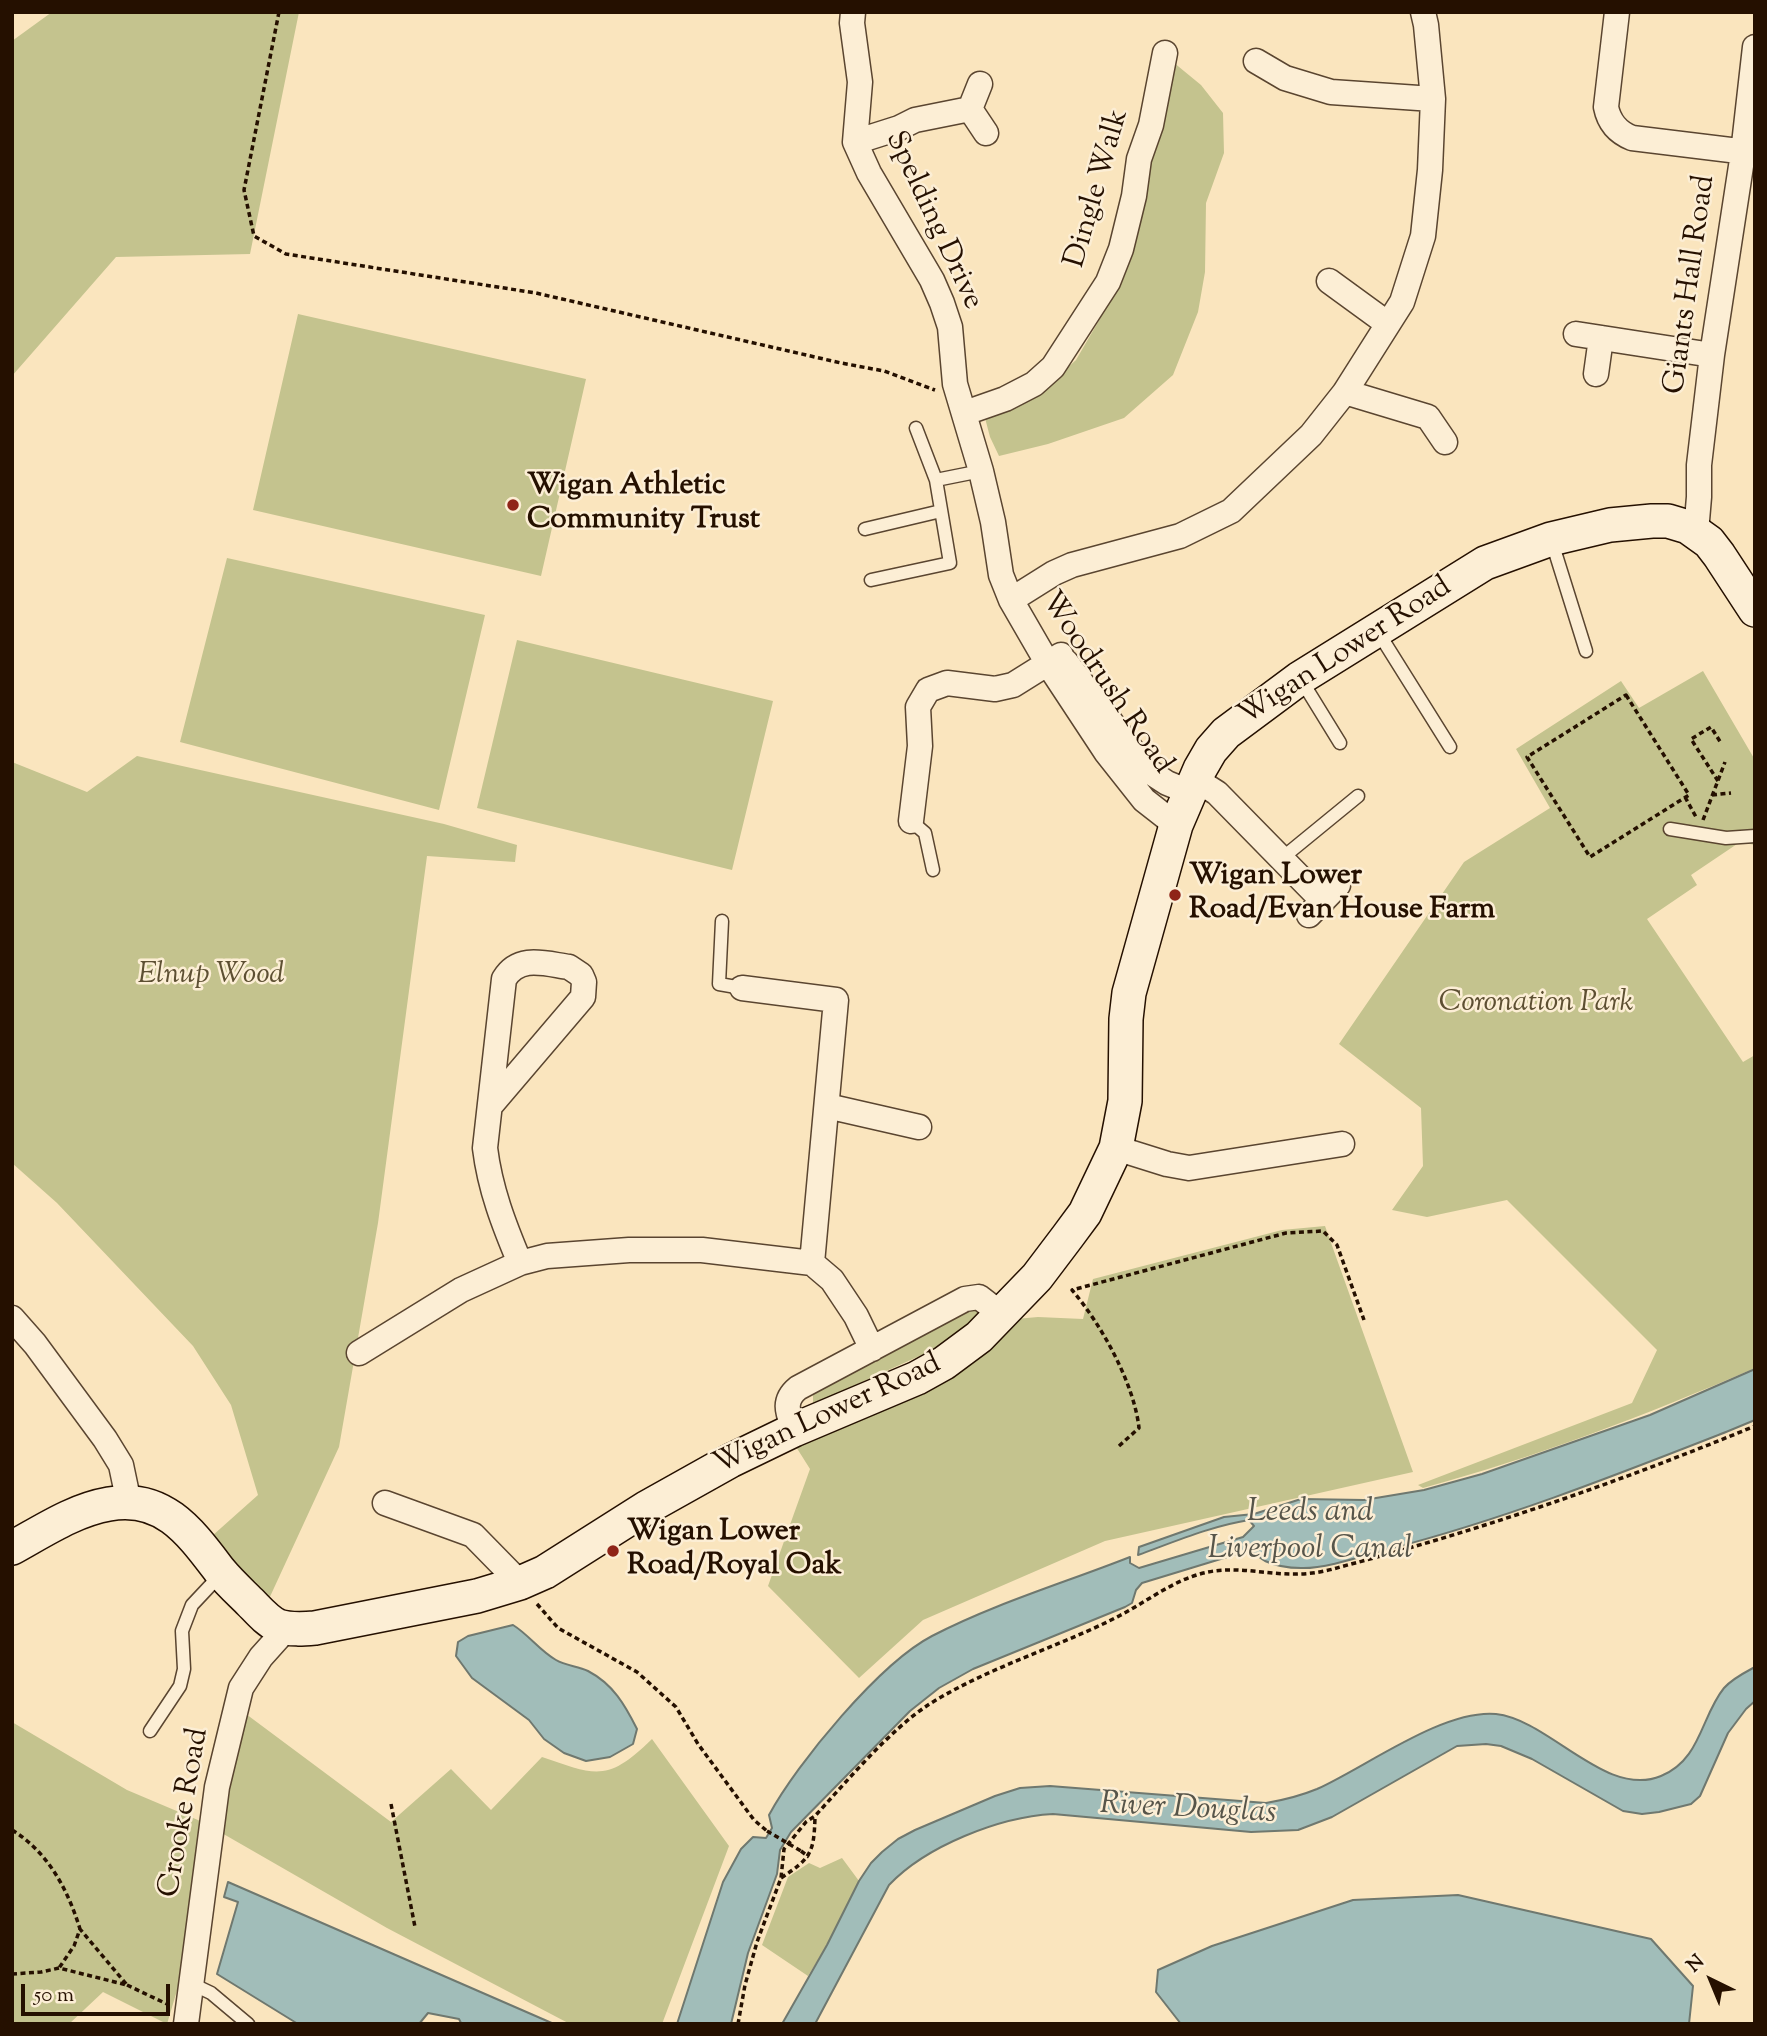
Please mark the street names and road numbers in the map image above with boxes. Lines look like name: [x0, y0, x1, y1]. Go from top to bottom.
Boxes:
street label: Dingle Walk: [1059, 106, 1139, 272]
street label: Spelding Drive: [875, 126, 989, 316]
street label: Giants Hall Road: [1659, 173, 1725, 397]
street label: Wigan Lower Road: [1233, 571, 1459, 735]
street label: Woodrush Road: [1031, 586, 1179, 782]
street label: Wigan Lower Road: [709, 1348, 947, 1484]
street label: Crooke Road: [153, 1726, 219, 1900]

